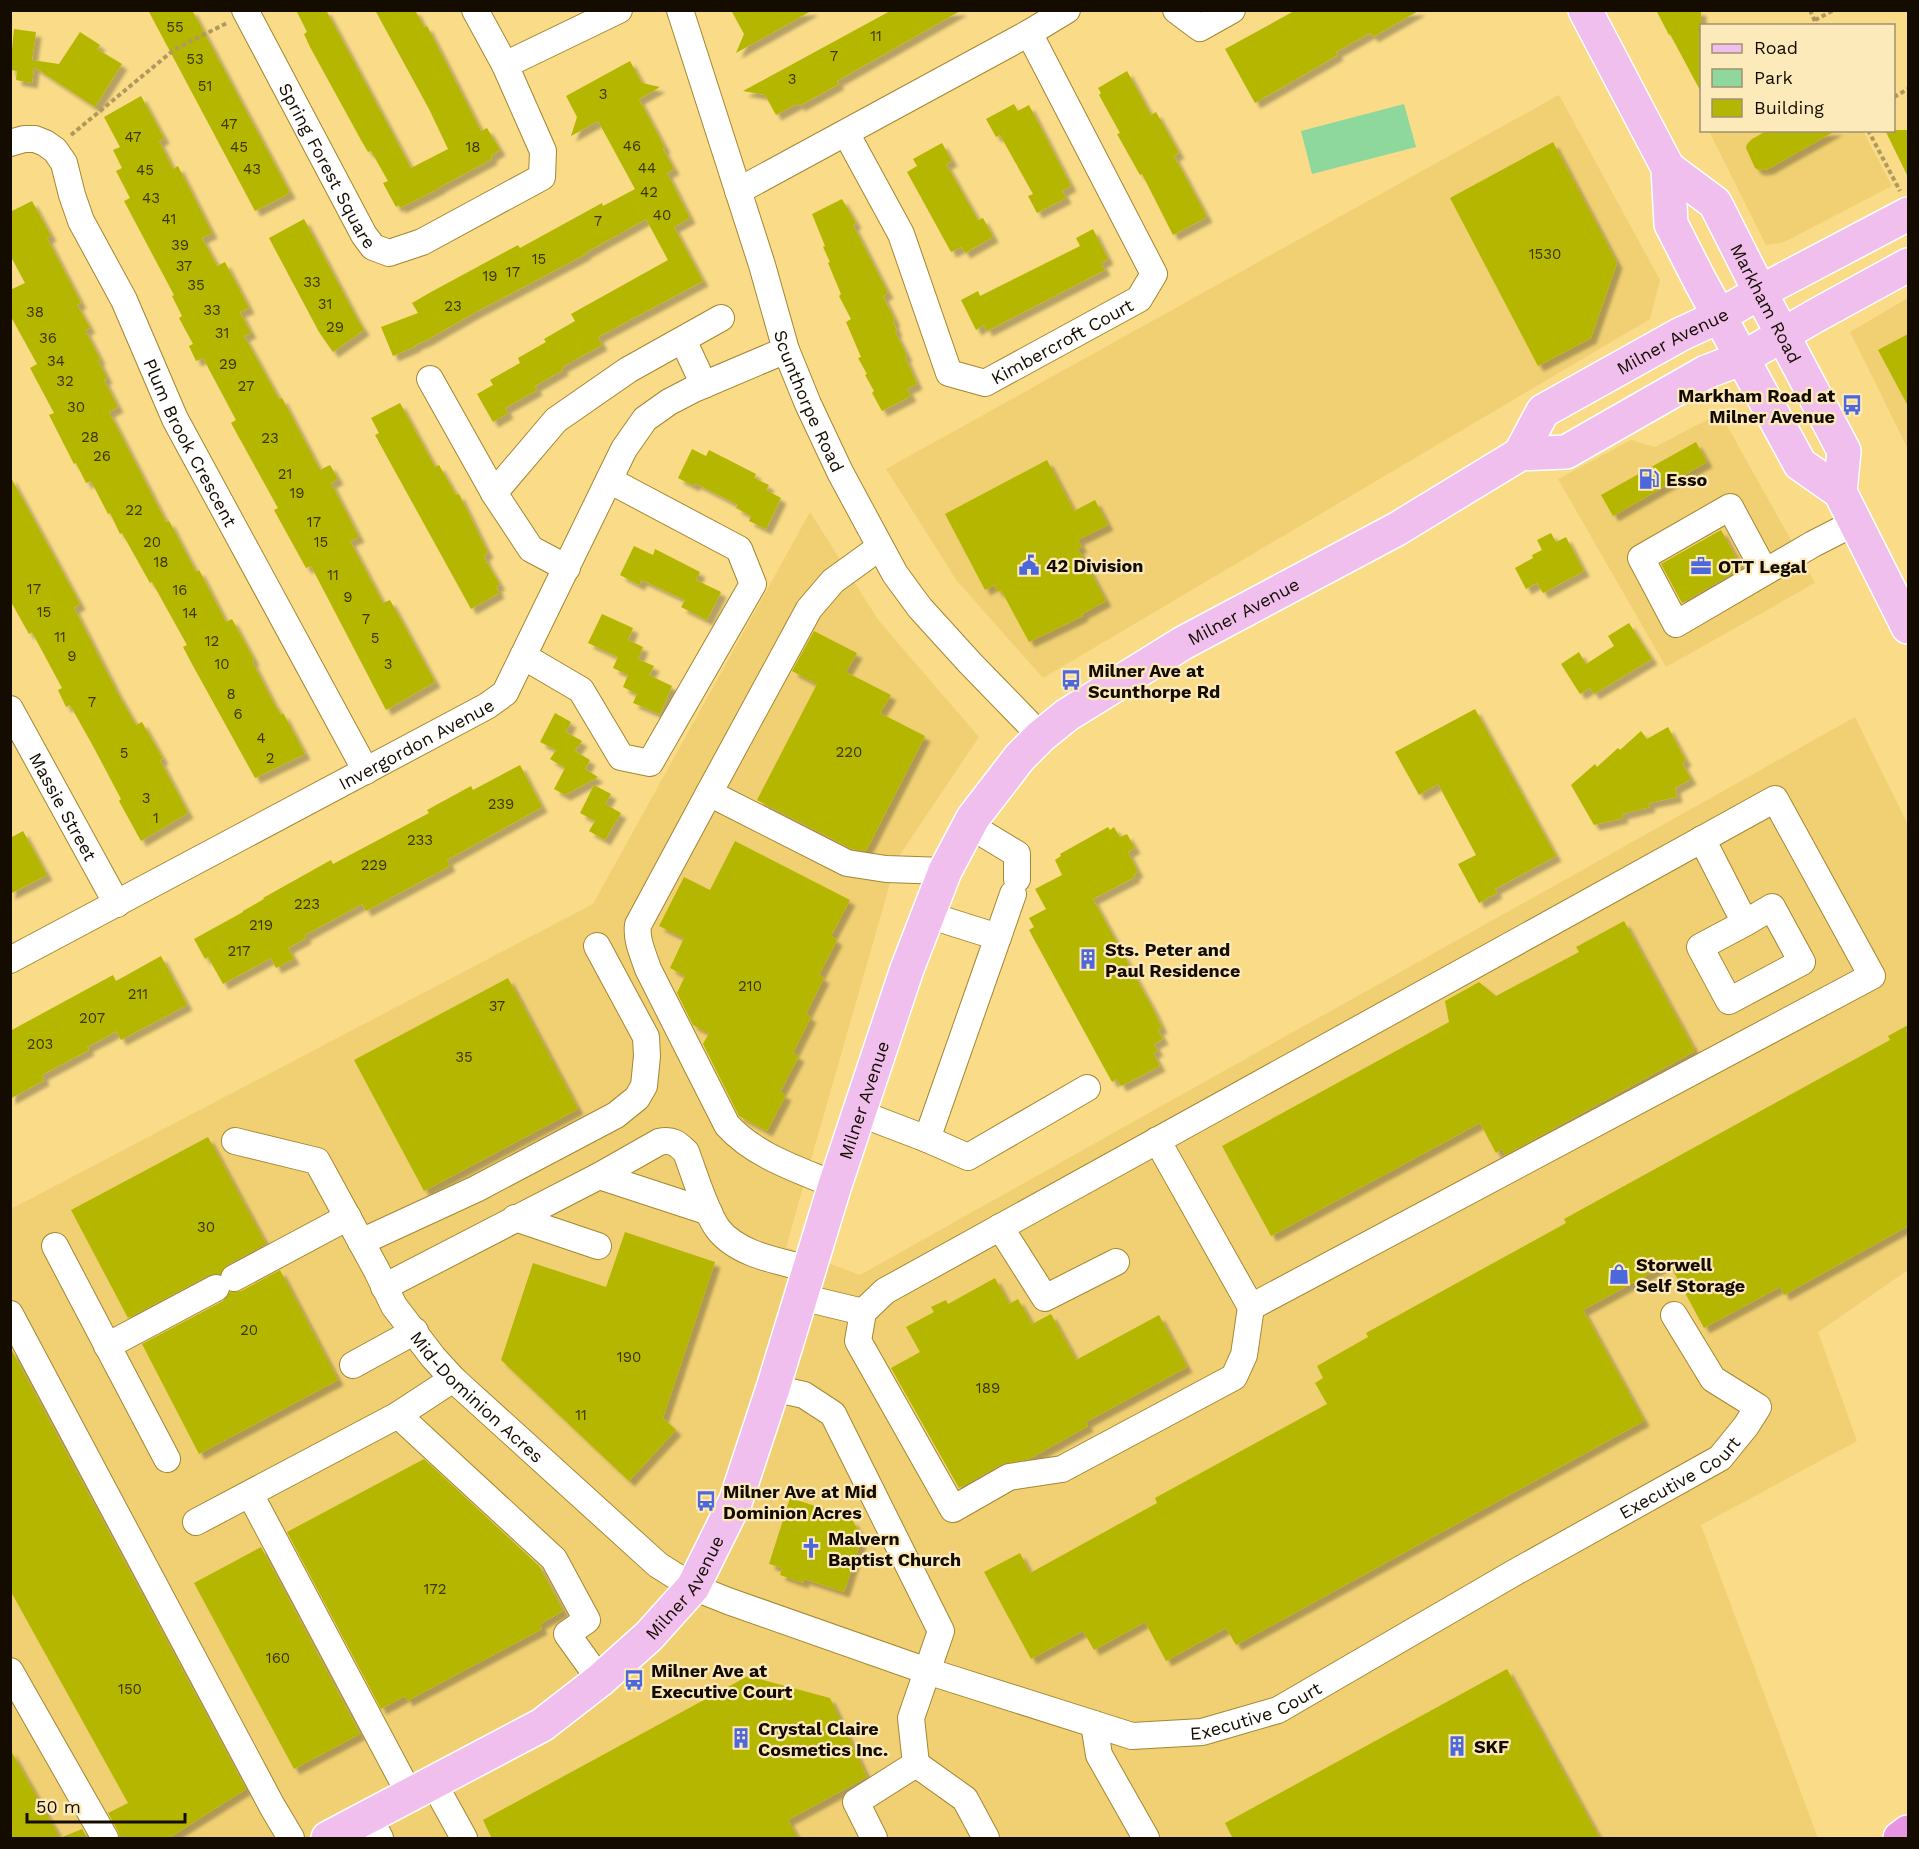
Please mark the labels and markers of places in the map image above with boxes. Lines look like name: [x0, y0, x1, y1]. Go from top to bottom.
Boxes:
place label: Markham Road at Milner Avenue: [1678, 385, 1835, 427]
bus stop icon: Markham Road at Milner Avenue: [1840, 393, 1864, 417]
fuel station icon: Esso: [1637, 467, 1661, 491]
place label: Esso: [1666, 469, 1707, 490]
public building icon: 42 Division: [1017, 553, 1041, 577]
office icon: OTT Legal: [1689, 554, 1713, 578]
place label: 42 Division: [1046, 555, 1144, 576]
place label: OTT Legal: [1718, 556, 1807, 577]
place label: Milner Ave at Scunthorpe Rd: [1088, 660, 1220, 702]
bus stop icon: Milner Ave at Scunthorpe Rd: [1059, 668, 1083, 692]
place label: Sts. Peter and Paul Residence: [1105, 939, 1240, 981]
building icon: Sts. Peter and Paul Residence: [1076, 947, 1100, 971]
place label: Storwell Self Storage: [1636, 1254, 1745, 1296]
shop icon: Storwell Self Storage: [1607, 1262, 1631, 1286]
place label: Milner Ave at Mid Dominion Acres: [723, 1481, 877, 1523]
bus stop icon: Milner Ave at Mid Dominion Acres: [694, 1489, 718, 1513]
place label: Malvern Baptist Church: [828, 1528, 961, 1570]
church icon: Malvern Baptist Church: [799, 1536, 823, 1560]
place label: Milner Ave at Executive Court: [651, 1660, 793, 1702]
bus stop icon: Milner Ave at Executive Court: [622, 1668, 646, 1692]
place label: Crystal Claire Cosmetics Inc.: [758, 1718, 888, 1760]
building icon: Crystal Claire Cosmetics Inc.: [729, 1726, 753, 1750]
building icon: SKF: [1445, 1734, 1469, 1758]
place label: SKF: [1474, 1736, 1509, 1757]

